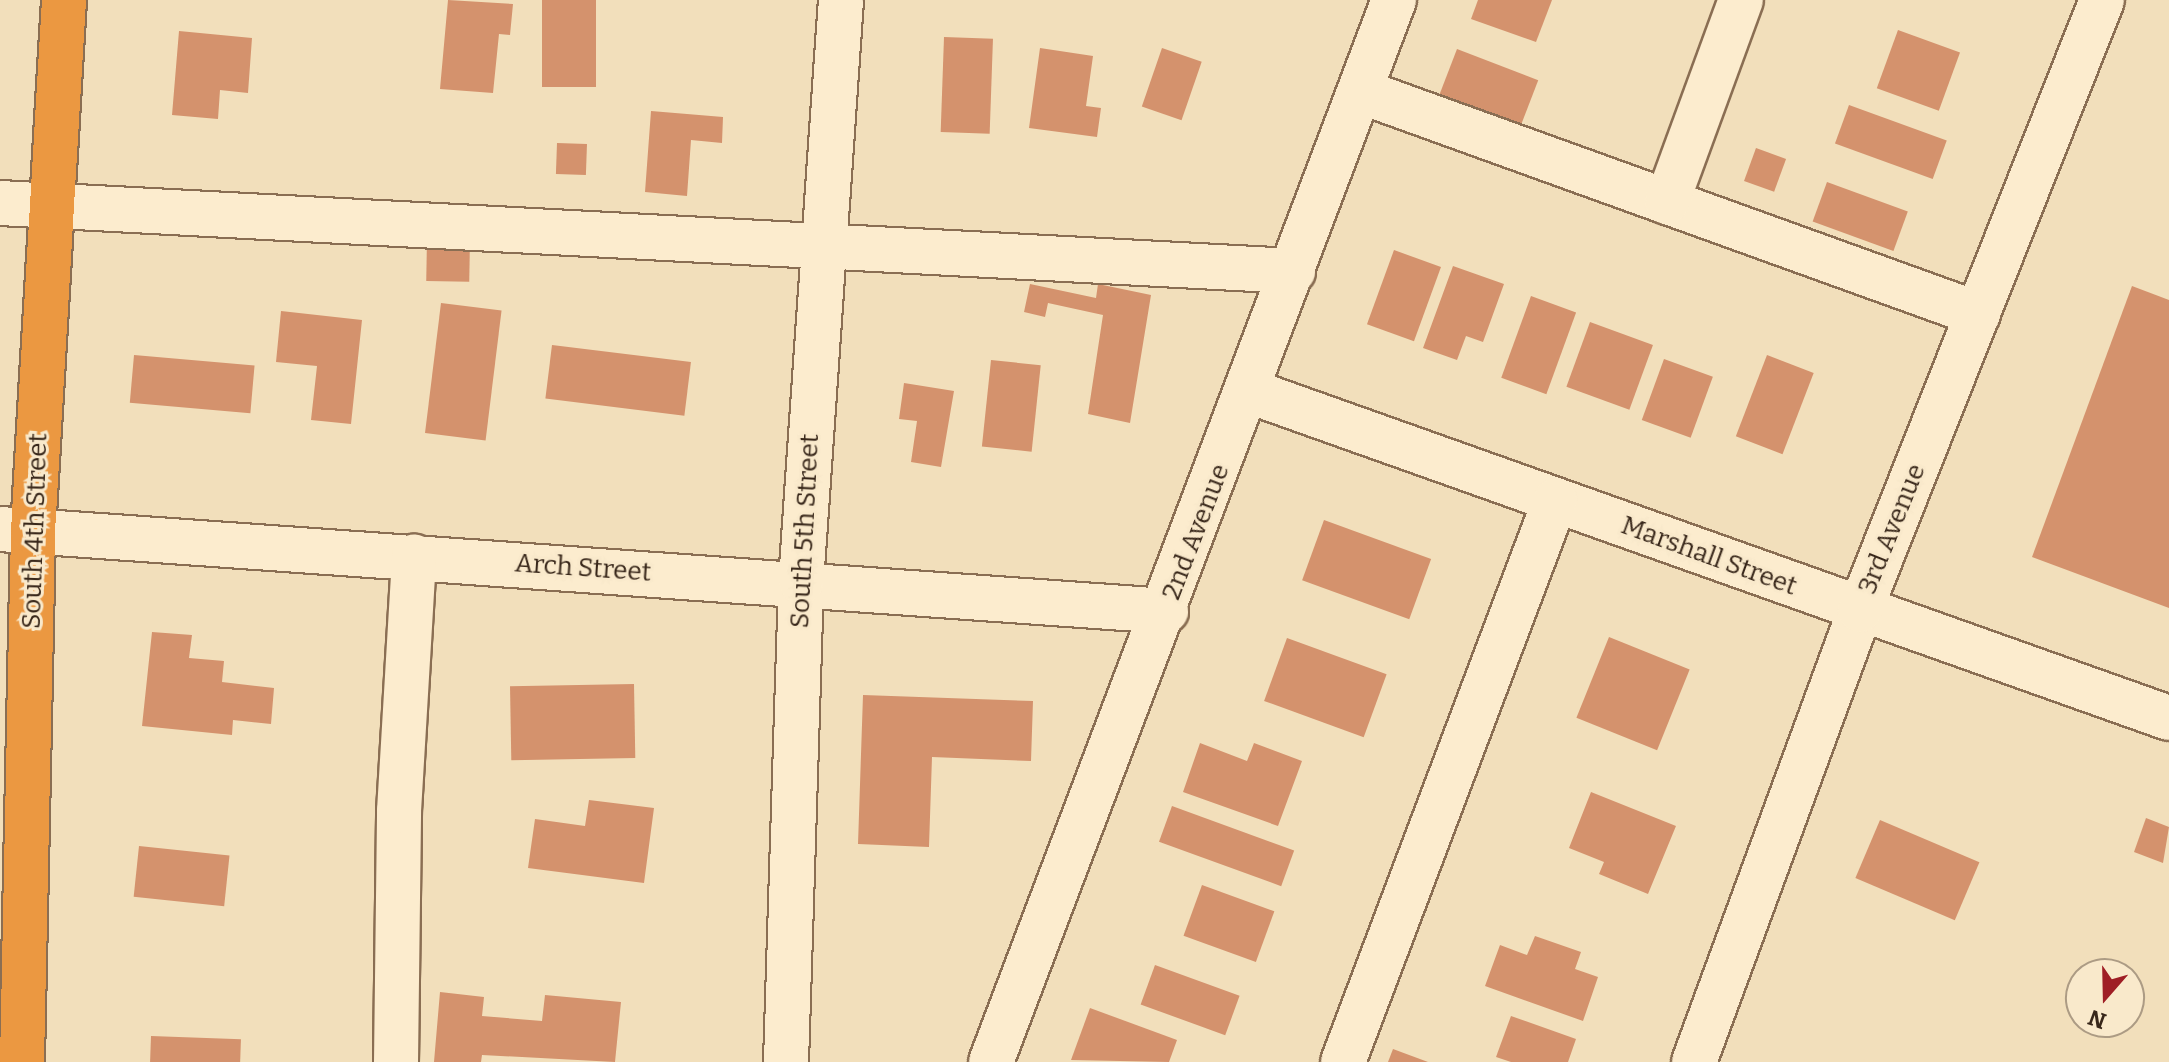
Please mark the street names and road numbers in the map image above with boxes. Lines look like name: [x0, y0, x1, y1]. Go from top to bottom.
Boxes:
street label: South 4th Street: [16, 433, 54, 629]
street label: South 5th Street: [784, 433, 826, 629]
street label: 2nd Avenue: [1156, 460, 1236, 604]
street label: 3rd Avenue: [1852, 460, 1932, 598]
street label: Marshall Street: [1617, 510, 1801, 602]
street label: Arch Street: [514, 548, 652, 588]

